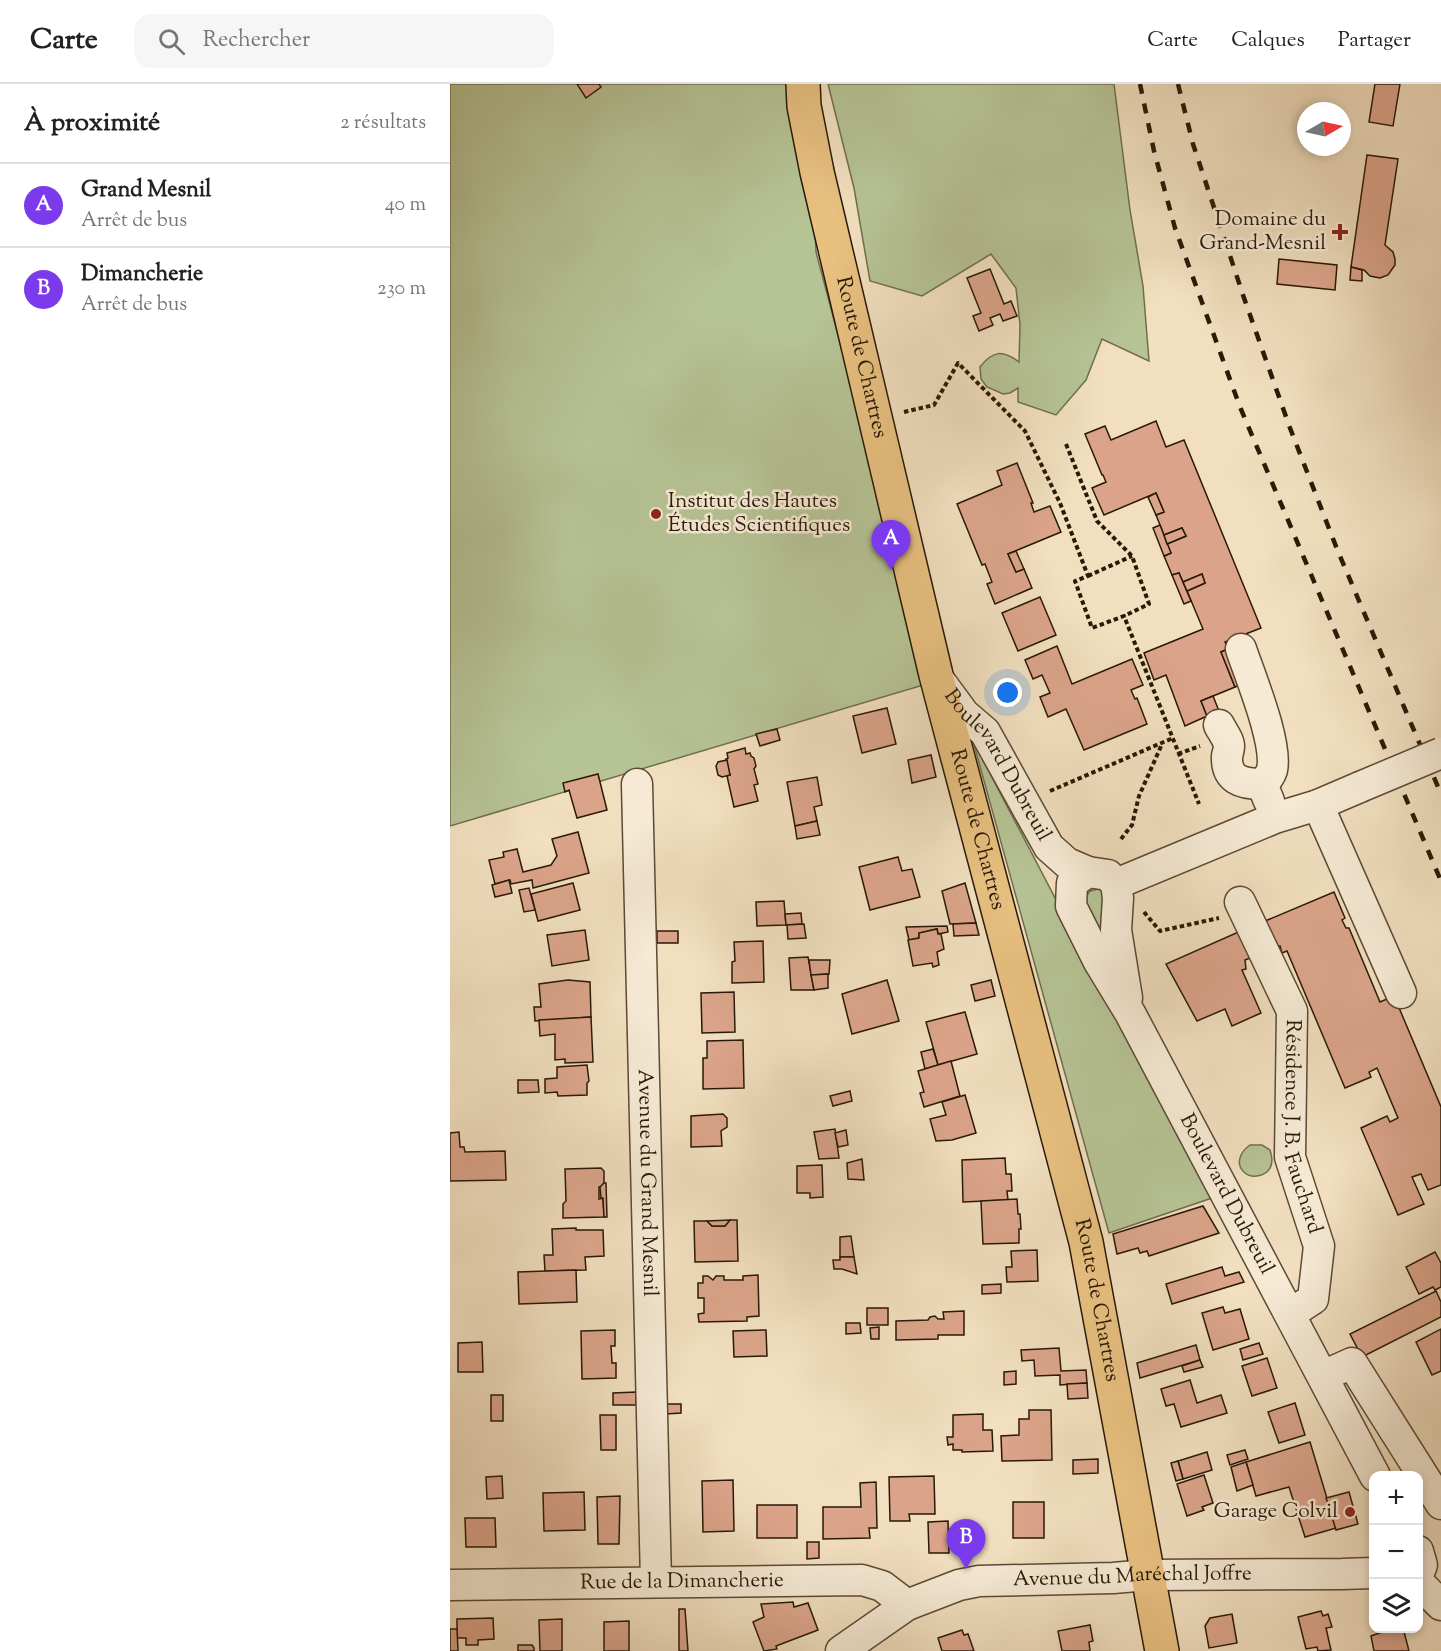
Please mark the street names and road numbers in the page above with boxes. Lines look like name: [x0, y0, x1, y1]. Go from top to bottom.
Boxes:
street label: Route de Chartres: [827, 274, 895, 441]
street label: Boulevard Dubreuil: [936, 683, 1058, 847]
street label: Route de Chartres: [941, 746, 1012, 913]
street label: Résidence J. B. Fauchard: [1275, 1019, 1329, 1238]
street label: Avenue du Grand Mesnil: [629, 1069, 664, 1297]
street label: Boulevard Dubreuil: [1171, 1109, 1281, 1280]
street label: Route de Chartres: [1066, 1216, 1127, 1384]
street label: Avenue du Maréchal Joffre: [1013, 1559, 1252, 1595]
street label: Rue de la Dimancherie: [580, 1566, 784, 1598]

